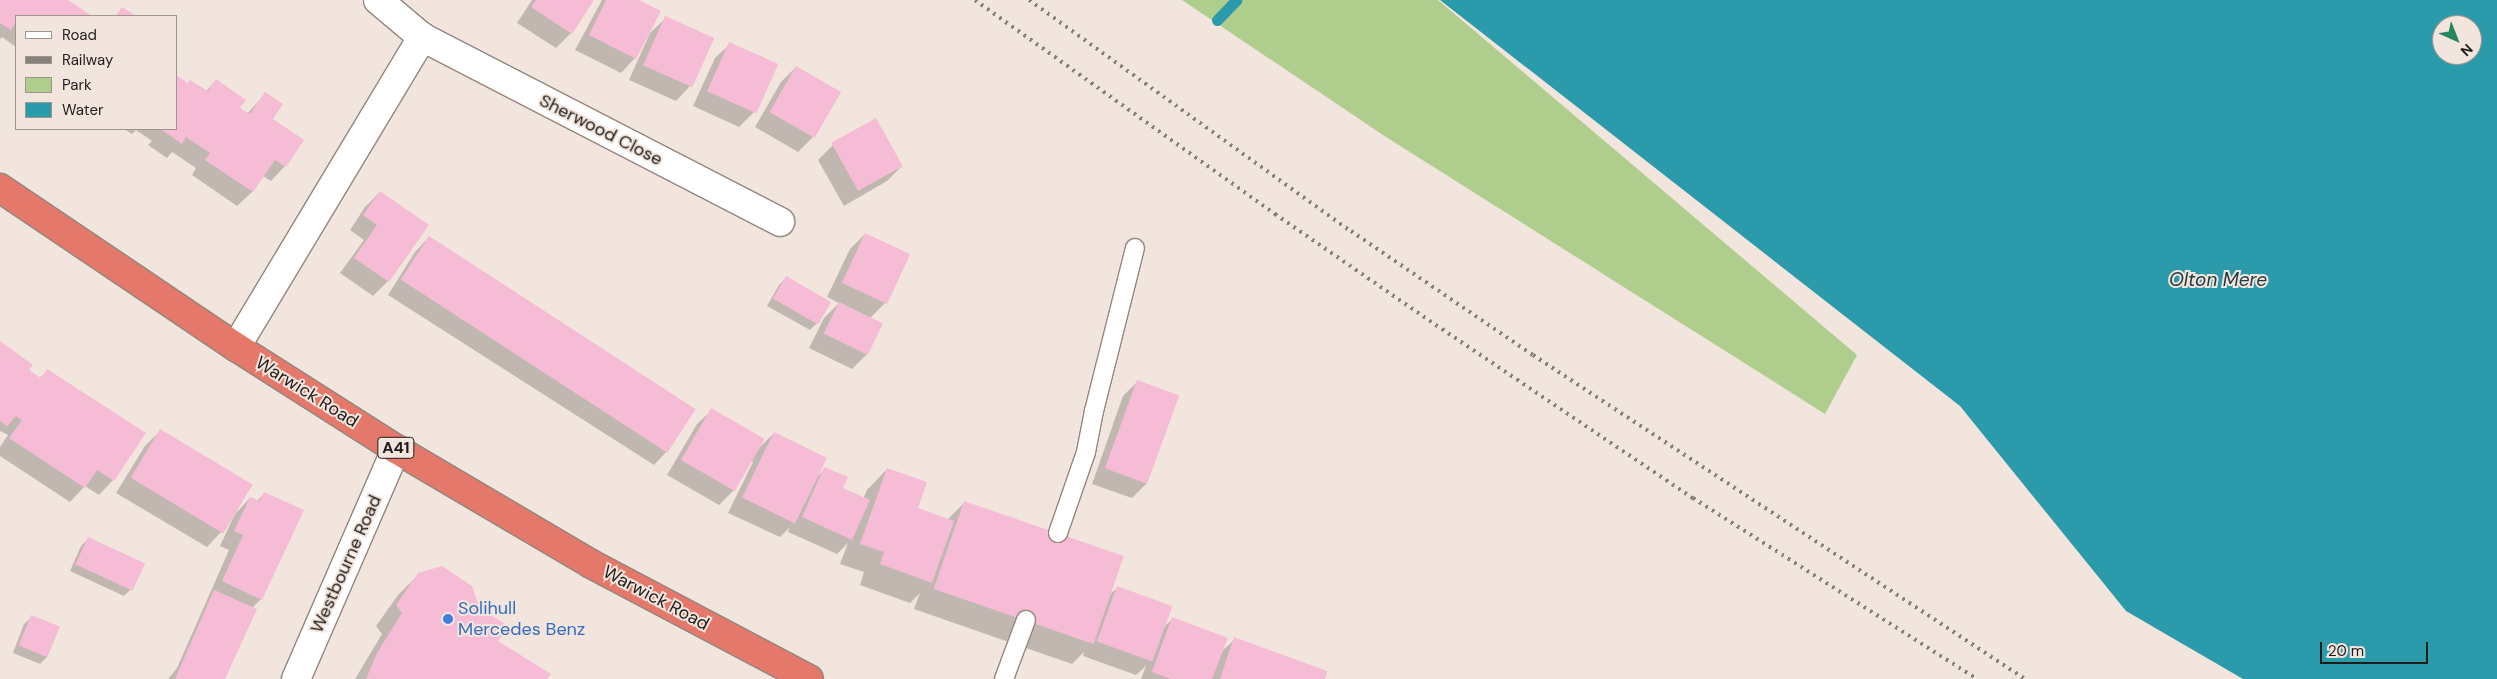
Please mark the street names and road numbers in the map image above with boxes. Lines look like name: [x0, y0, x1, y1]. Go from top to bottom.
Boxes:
street label: Sherwood Close: [536, 90, 666, 170]
street label: Warwick Road: [252, 352, 362, 432]
road number: A41: [377, 434, 415, 462]
street label: Westbourne Road: [306, 492, 386, 636]
street label: Warwick Road: [599, 561, 713, 635]

